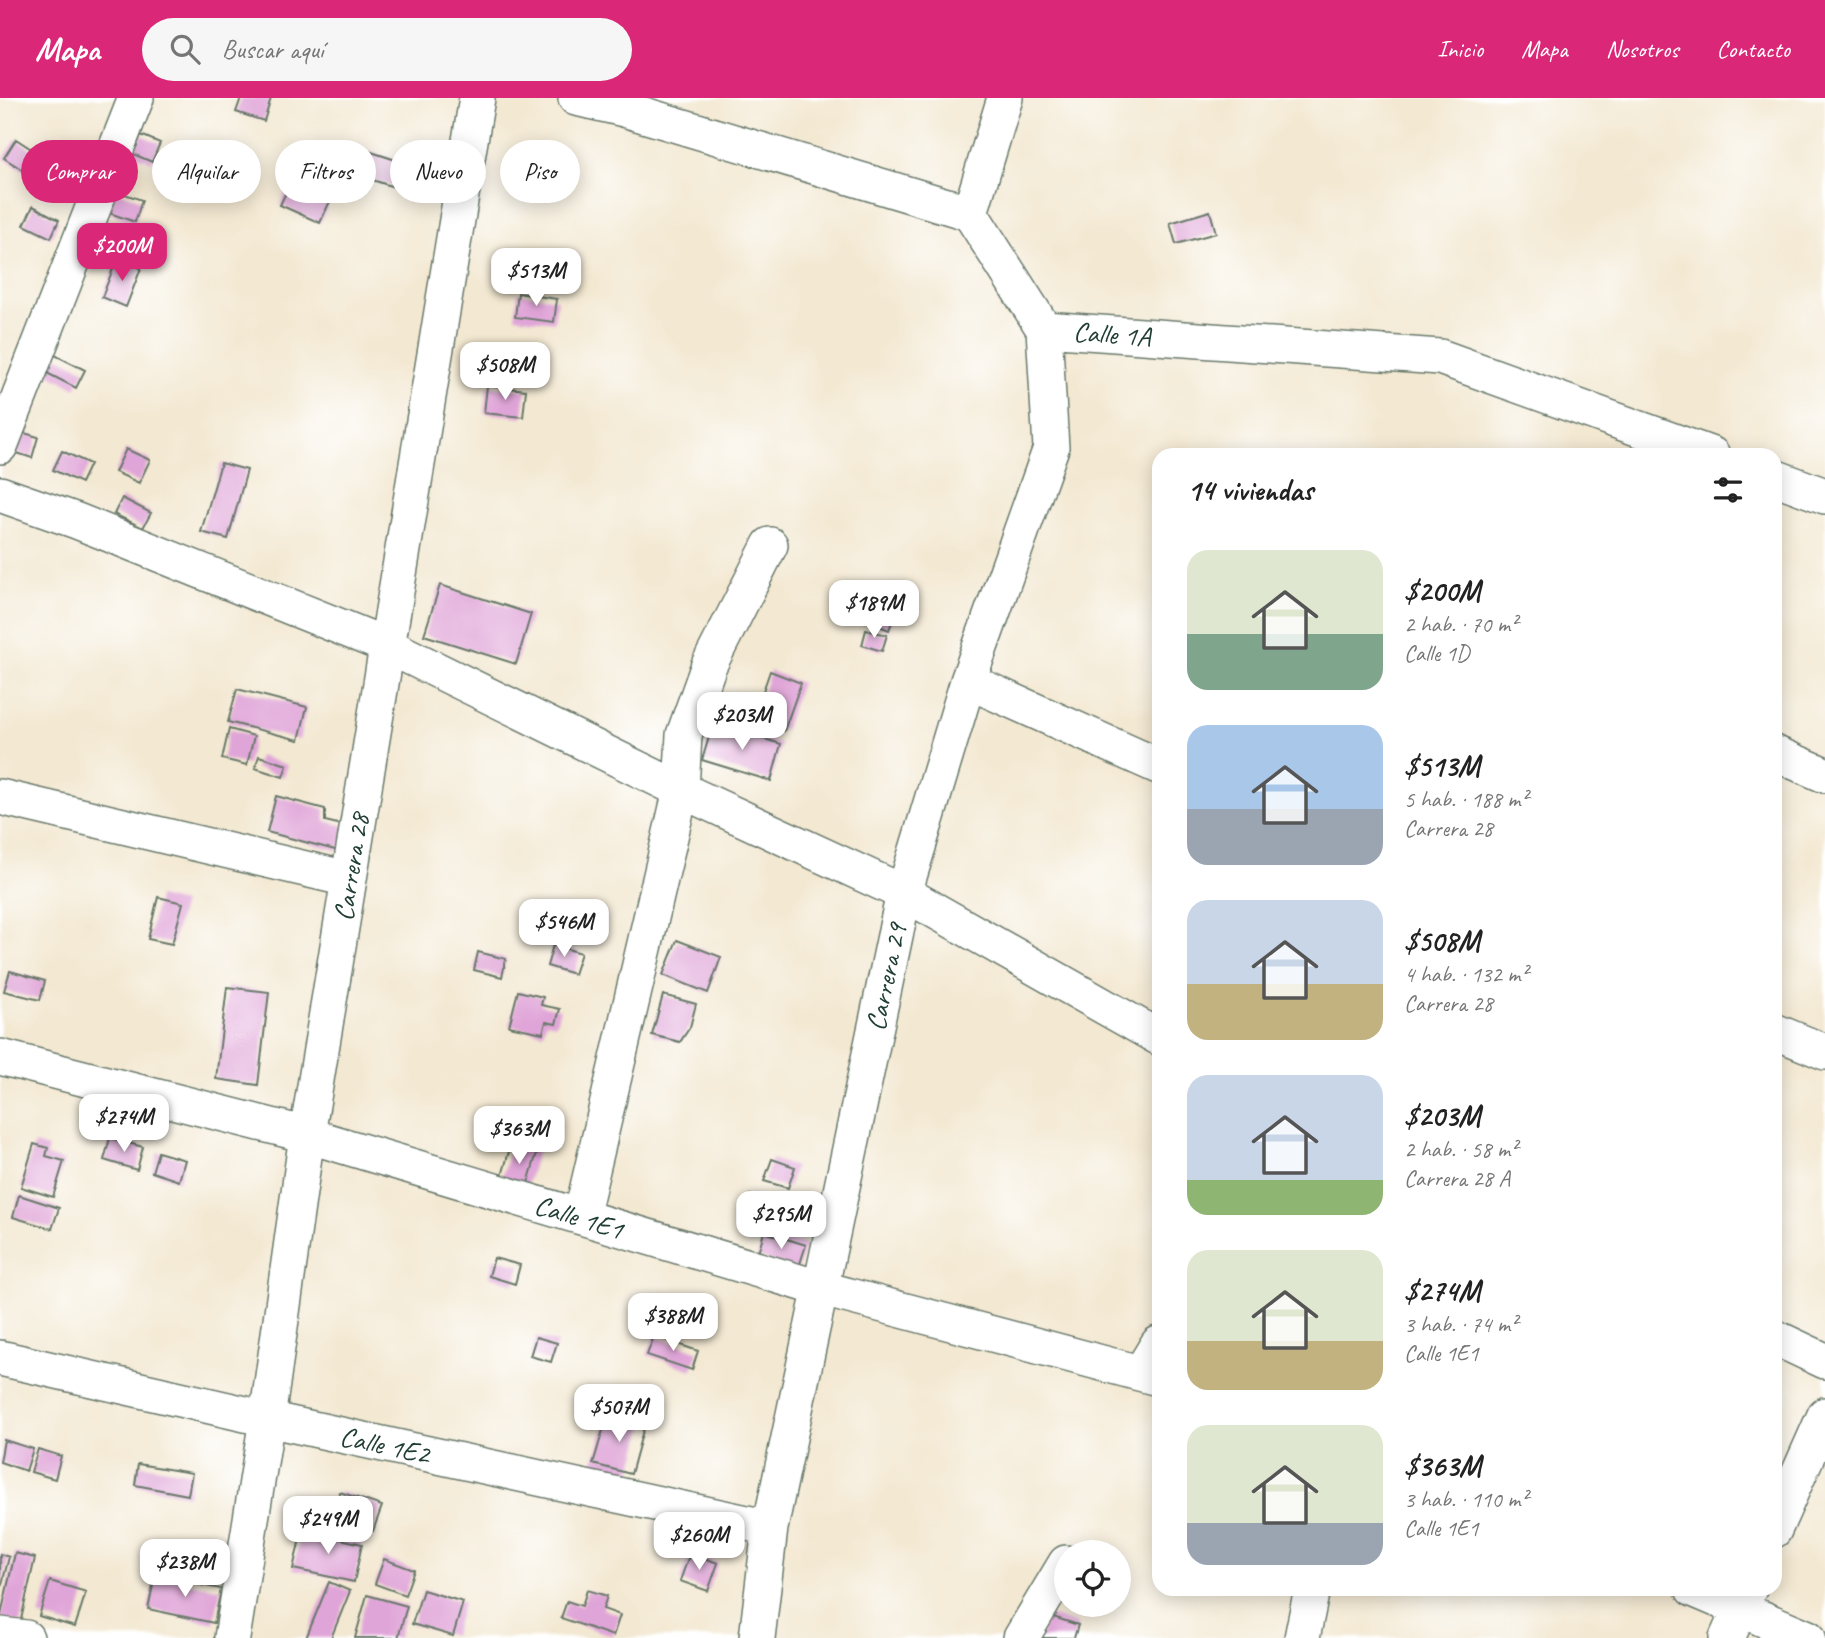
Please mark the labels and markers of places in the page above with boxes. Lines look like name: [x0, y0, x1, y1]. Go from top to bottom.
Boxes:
pin: $200M: [73, 223, 171, 283]
pin: $513M: [487, 248, 585, 308]
pin: $508M: [456, 342, 554, 402]
pin: $189M: [825, 580, 923, 640]
pin: $203M: [693, 692, 791, 752]
pin: $546M: [515, 900, 613, 959]
pin: $274M: [75, 1094, 173, 1154]
pin: $363M: [470, 1107, 568, 1166]
pin: $295M: [732, 1192, 830, 1251]
pin: $388M: [624, 1294, 722, 1353]
pin: $507M: [570, 1384, 668, 1444]
pin: $249M: [279, 1496, 377, 1556]
pin: $260M: [650, 1512, 748, 1572]
pin: $238M: [136, 1540, 234, 1599]

